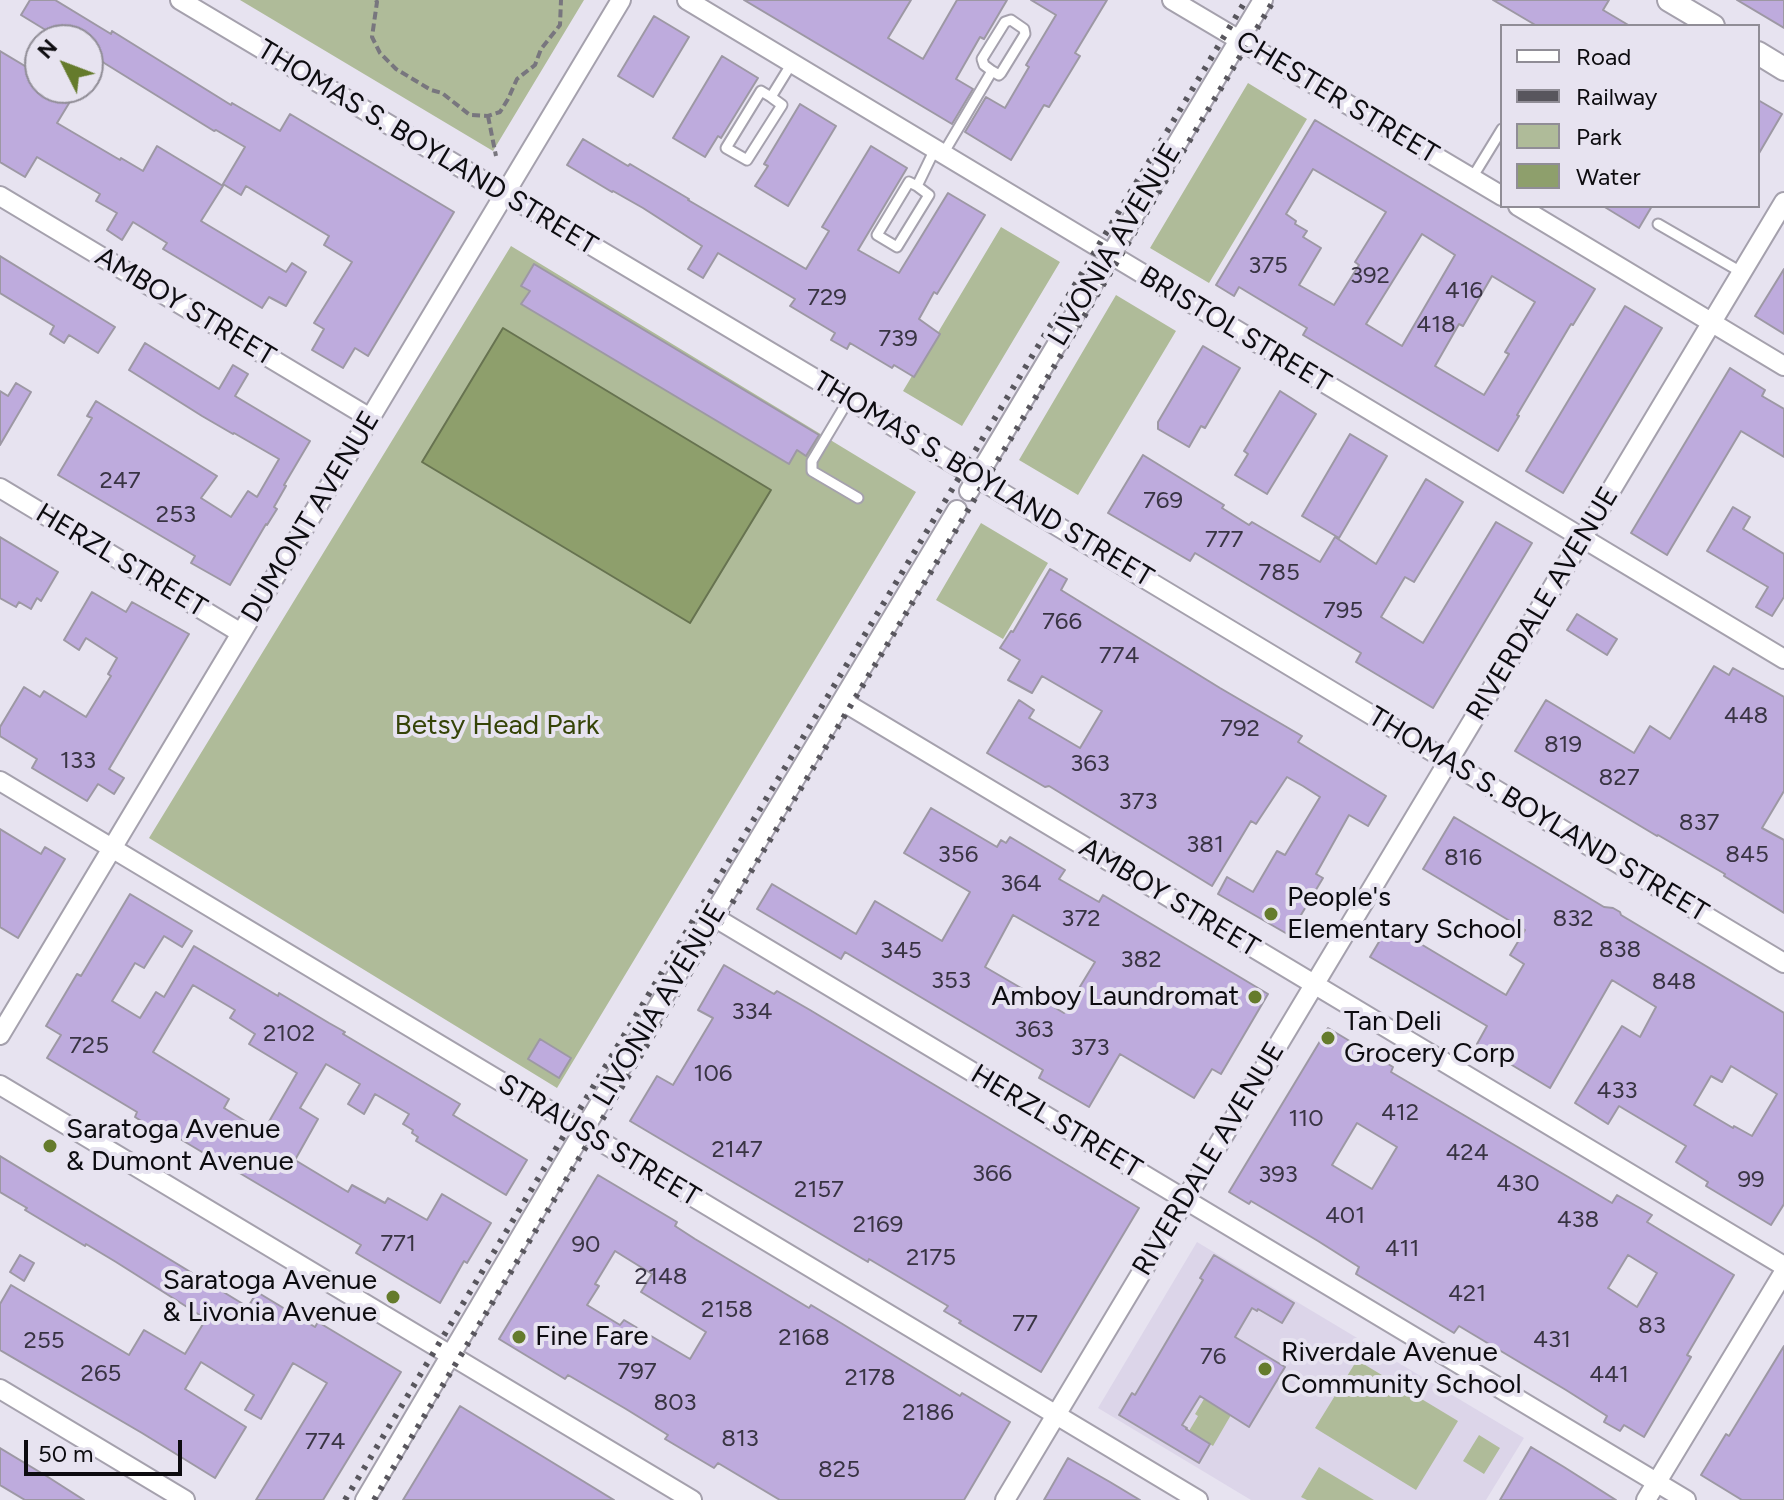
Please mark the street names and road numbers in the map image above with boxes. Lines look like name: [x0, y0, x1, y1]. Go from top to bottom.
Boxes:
street label: CHESTER STREET: [1230, 24, 1444, 172]
street label: THOMAS S. BOYLAND STREET: [251, 33, 603, 263]
street label: LIVONIA AVENUE: [1041, 138, 1189, 352]
street label: AMBOY STREET: [89, 240, 281, 374]
street label: BRISTOL STREET: [1133, 260, 1337, 400]
street label: THOMAS S. BOYLAND STREET: [807, 365, 1159, 595]
street label: DUMONT AVENUE: [235, 405, 387, 629]
street label: RIVERDALE AVENUE: [1460, 481, 1626, 727]
street label: HERZL STREET: [29, 497, 213, 625]
street label: THOMAS S. BOYLAND STREET: [1362, 700, 1714, 930]
street label: AMBOY STREET: [1073, 831, 1265, 965]
street label: LIVONIA AVENUE: [586, 898, 734, 1112]
street label: RIVERDALE AVENUE: [1126, 1036, 1292, 1282]
street label: HERZL STREET: [964, 1058, 1148, 1186]
street label: STRAUSS STREET: [492, 1068, 706, 1214]

